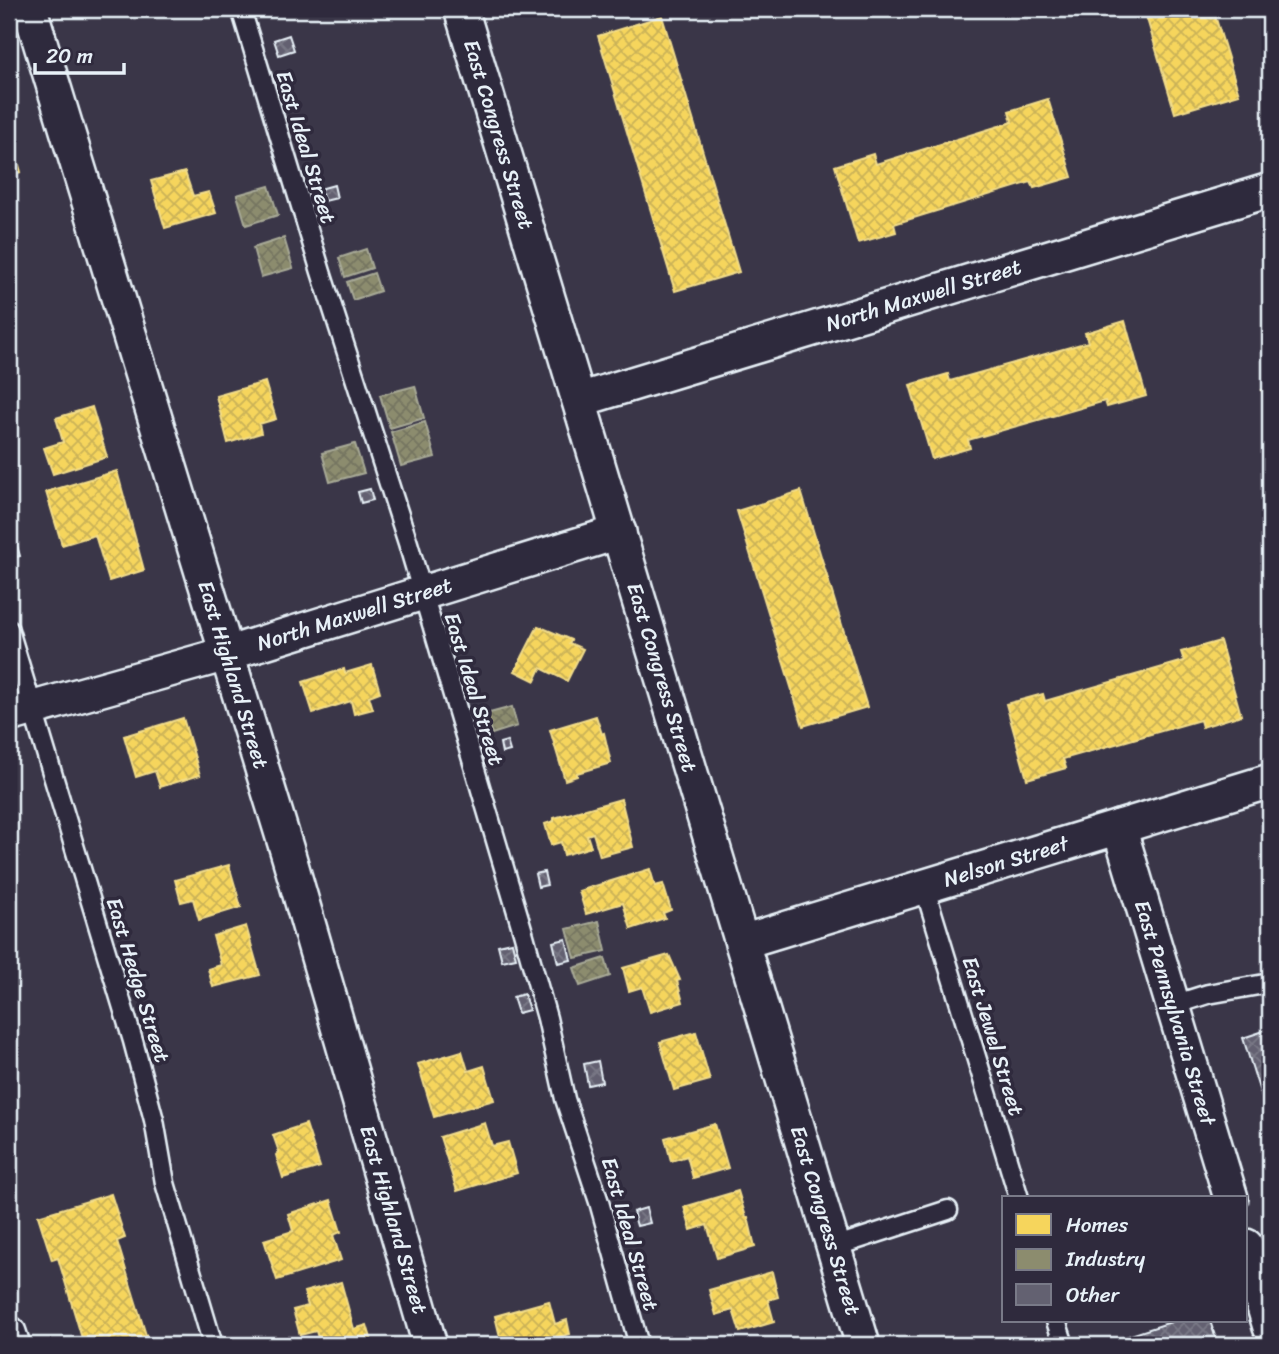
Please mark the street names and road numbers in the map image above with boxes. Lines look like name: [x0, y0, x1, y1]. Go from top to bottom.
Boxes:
street label: East Congress Street: [452, 35, 545, 234]
street label: East Ideal Street: [265, 66, 347, 228]
street label: North Maxwell Street: [821, 248, 1026, 343]
street label: North Maxwell Street: [252, 566, 457, 662]
street label: East Highland Street: [187, 576, 280, 774]
street label: East Congress Street: [616, 578, 709, 777]
street label: East Ideal Street: [433, 608, 515, 770]
street label: Nelson Street: [939, 824, 1075, 898]
street label: East Hedge Street: [95, 893, 181, 1067]
street label: East Pennsylvania Street: [1123, 895, 1227, 1132]
street label: East Jewel Street: [951, 952, 1035, 1120]
street label: East Highland Street: [348, 1120, 439, 1319]
street label: East Congress Street: [779, 1121, 872, 1320]
street label: East Ideal Street: [590, 1153, 670, 1315]

